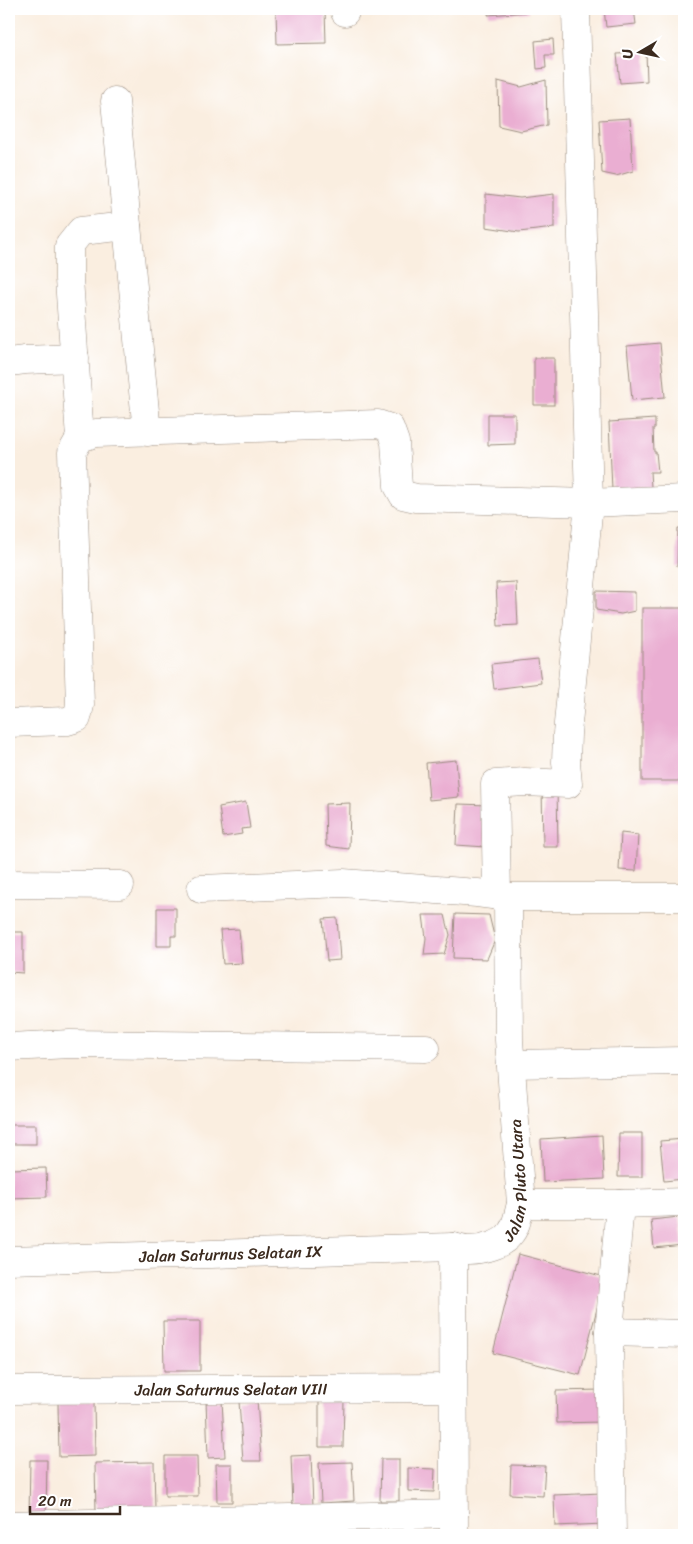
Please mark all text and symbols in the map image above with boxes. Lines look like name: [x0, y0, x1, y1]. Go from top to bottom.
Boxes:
north arrow: [616, 28, 666, 78]
text: U: [614, 47, 641, 60]
street label: Jalan Pluto Utara: [495, 1118, 536, 1249]
street label: Jalan Saturnus Selatan IX: [138, 1236, 324, 1271]
street label: Jalan Saturnus Selatan VIII: [134, 1374, 327, 1404]
scale bar: [30, 1484, 120, 1516]
text: 20 m: [38, 1488, 72, 1514]

